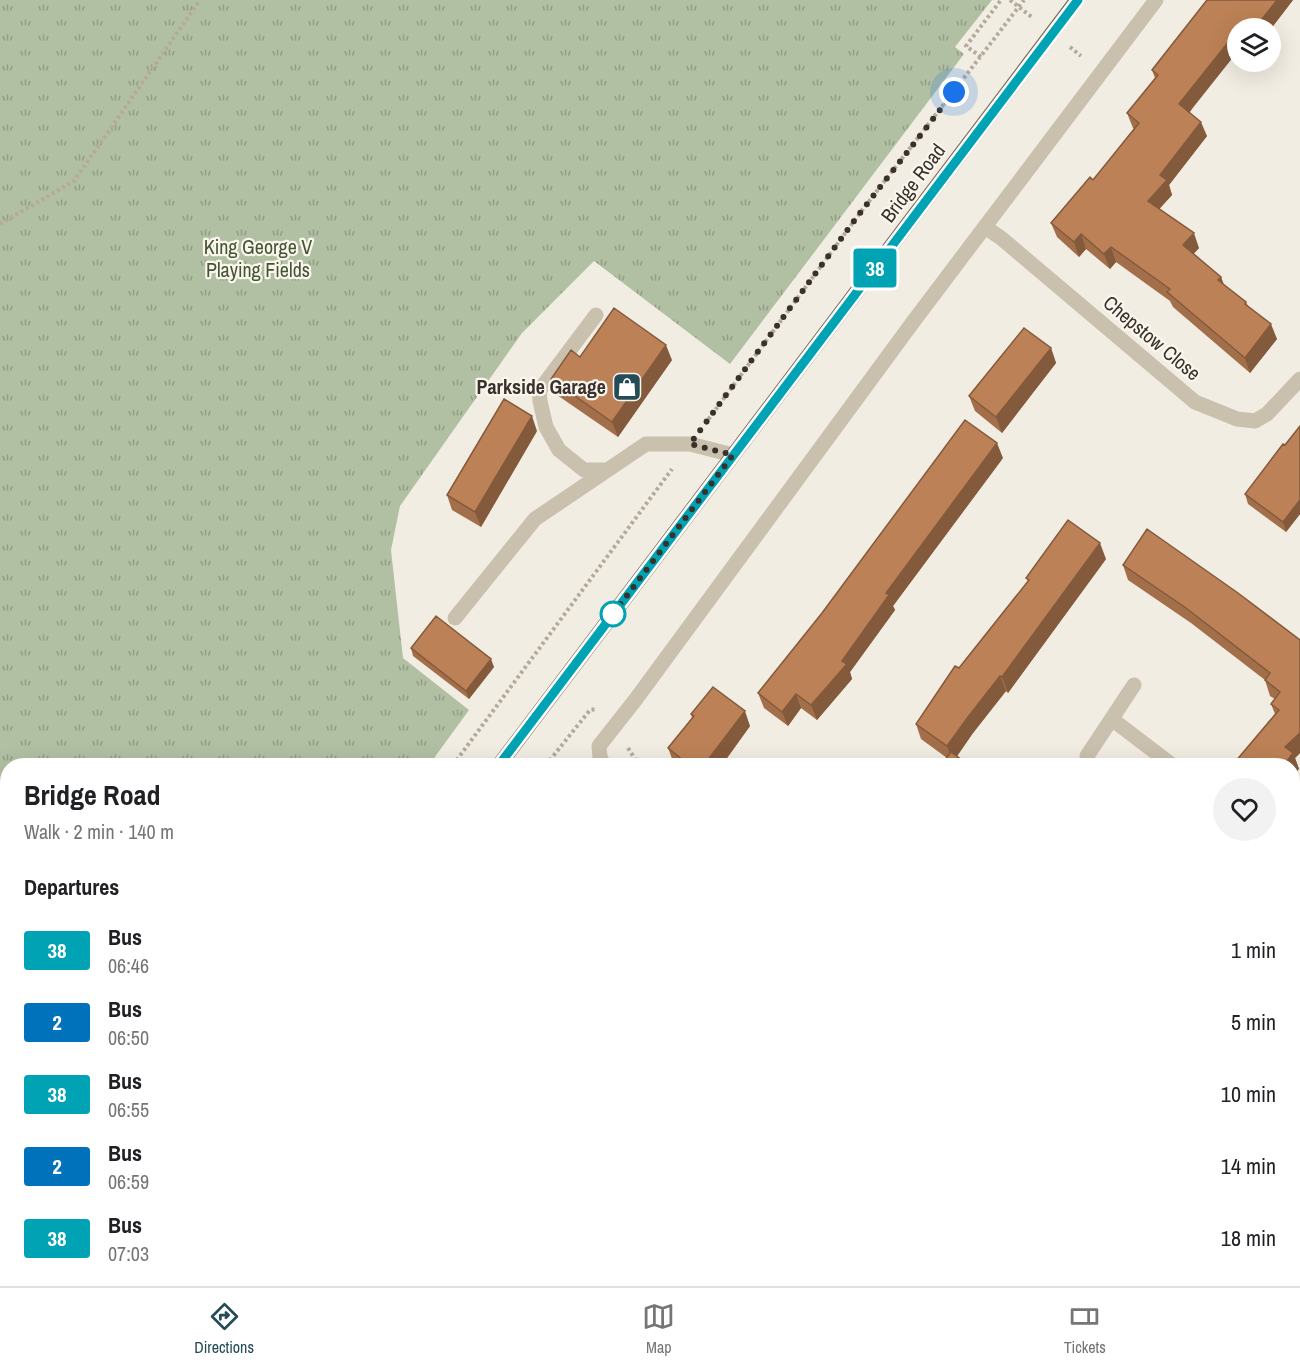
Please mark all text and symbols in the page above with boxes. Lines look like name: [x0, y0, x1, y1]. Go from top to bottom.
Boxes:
map controls: [1227, 18, 1281, 72]
button: layers: [1227, 18, 1281, 72]
your location: [939, 77, 969, 107]
street label: Bridge Road: [874, 138, 951, 228]
park label: King George V Playing Fields: [204, 233, 312, 283]
line badge: 38: [848, 248, 902, 288]
text: 38: [865, 254, 885, 283]
street label: Chepstow Close: [1098, 289, 1207, 386]
shop icon: Parkside Garage: [611, 371, 643, 403]
place label: Parkside Garage: [477, 373, 606, 400]
unlabelled marker: [600, 601, 626, 627]
text: Bridge Road: [24, 776, 161, 814]
button: heart: [1213, 778, 1276, 841]
text: Walk · 2 min · 140 m: [24, 818, 174, 845]
text: Departures: [24, 872, 119, 902]
text: Bus: [108, 922, 142, 952]
text: 1 min: [1231, 935, 1276, 965]
text: 38: [47, 936, 67, 965]
text: 06:46: [108, 952, 149, 979]
text: Bus: [108, 994, 142, 1024]
text: 5 min: [1231, 1007, 1276, 1037]
text: 2: [52, 1008, 62, 1037]
text: 06:50: [108, 1024, 149, 1051]
text: Bus: [108, 1066, 142, 1096]
text: 10 min: [1221, 1079, 1276, 1109]
text: 38: [47, 1080, 67, 1109]
text: 06:55: [108, 1096, 149, 1123]
text: Bus: [108, 1138, 142, 1168]
text: 14 min: [1221, 1151, 1276, 1181]
text: 2: [52, 1152, 62, 1181]
text: 06:59: [108, 1168, 149, 1195]
text: Bus: [108, 1210, 142, 1240]
text: 18 min: [1221, 1223, 1276, 1253]
text: 38: [47, 1224, 67, 1253]
text: 07:03: [108, 1240, 149, 1267]
tab: Directions: [194, 1300, 254, 1358]
tab: Map: [642, 1300, 675, 1358]
tab: Tickets: [1064, 1300, 1106, 1358]

